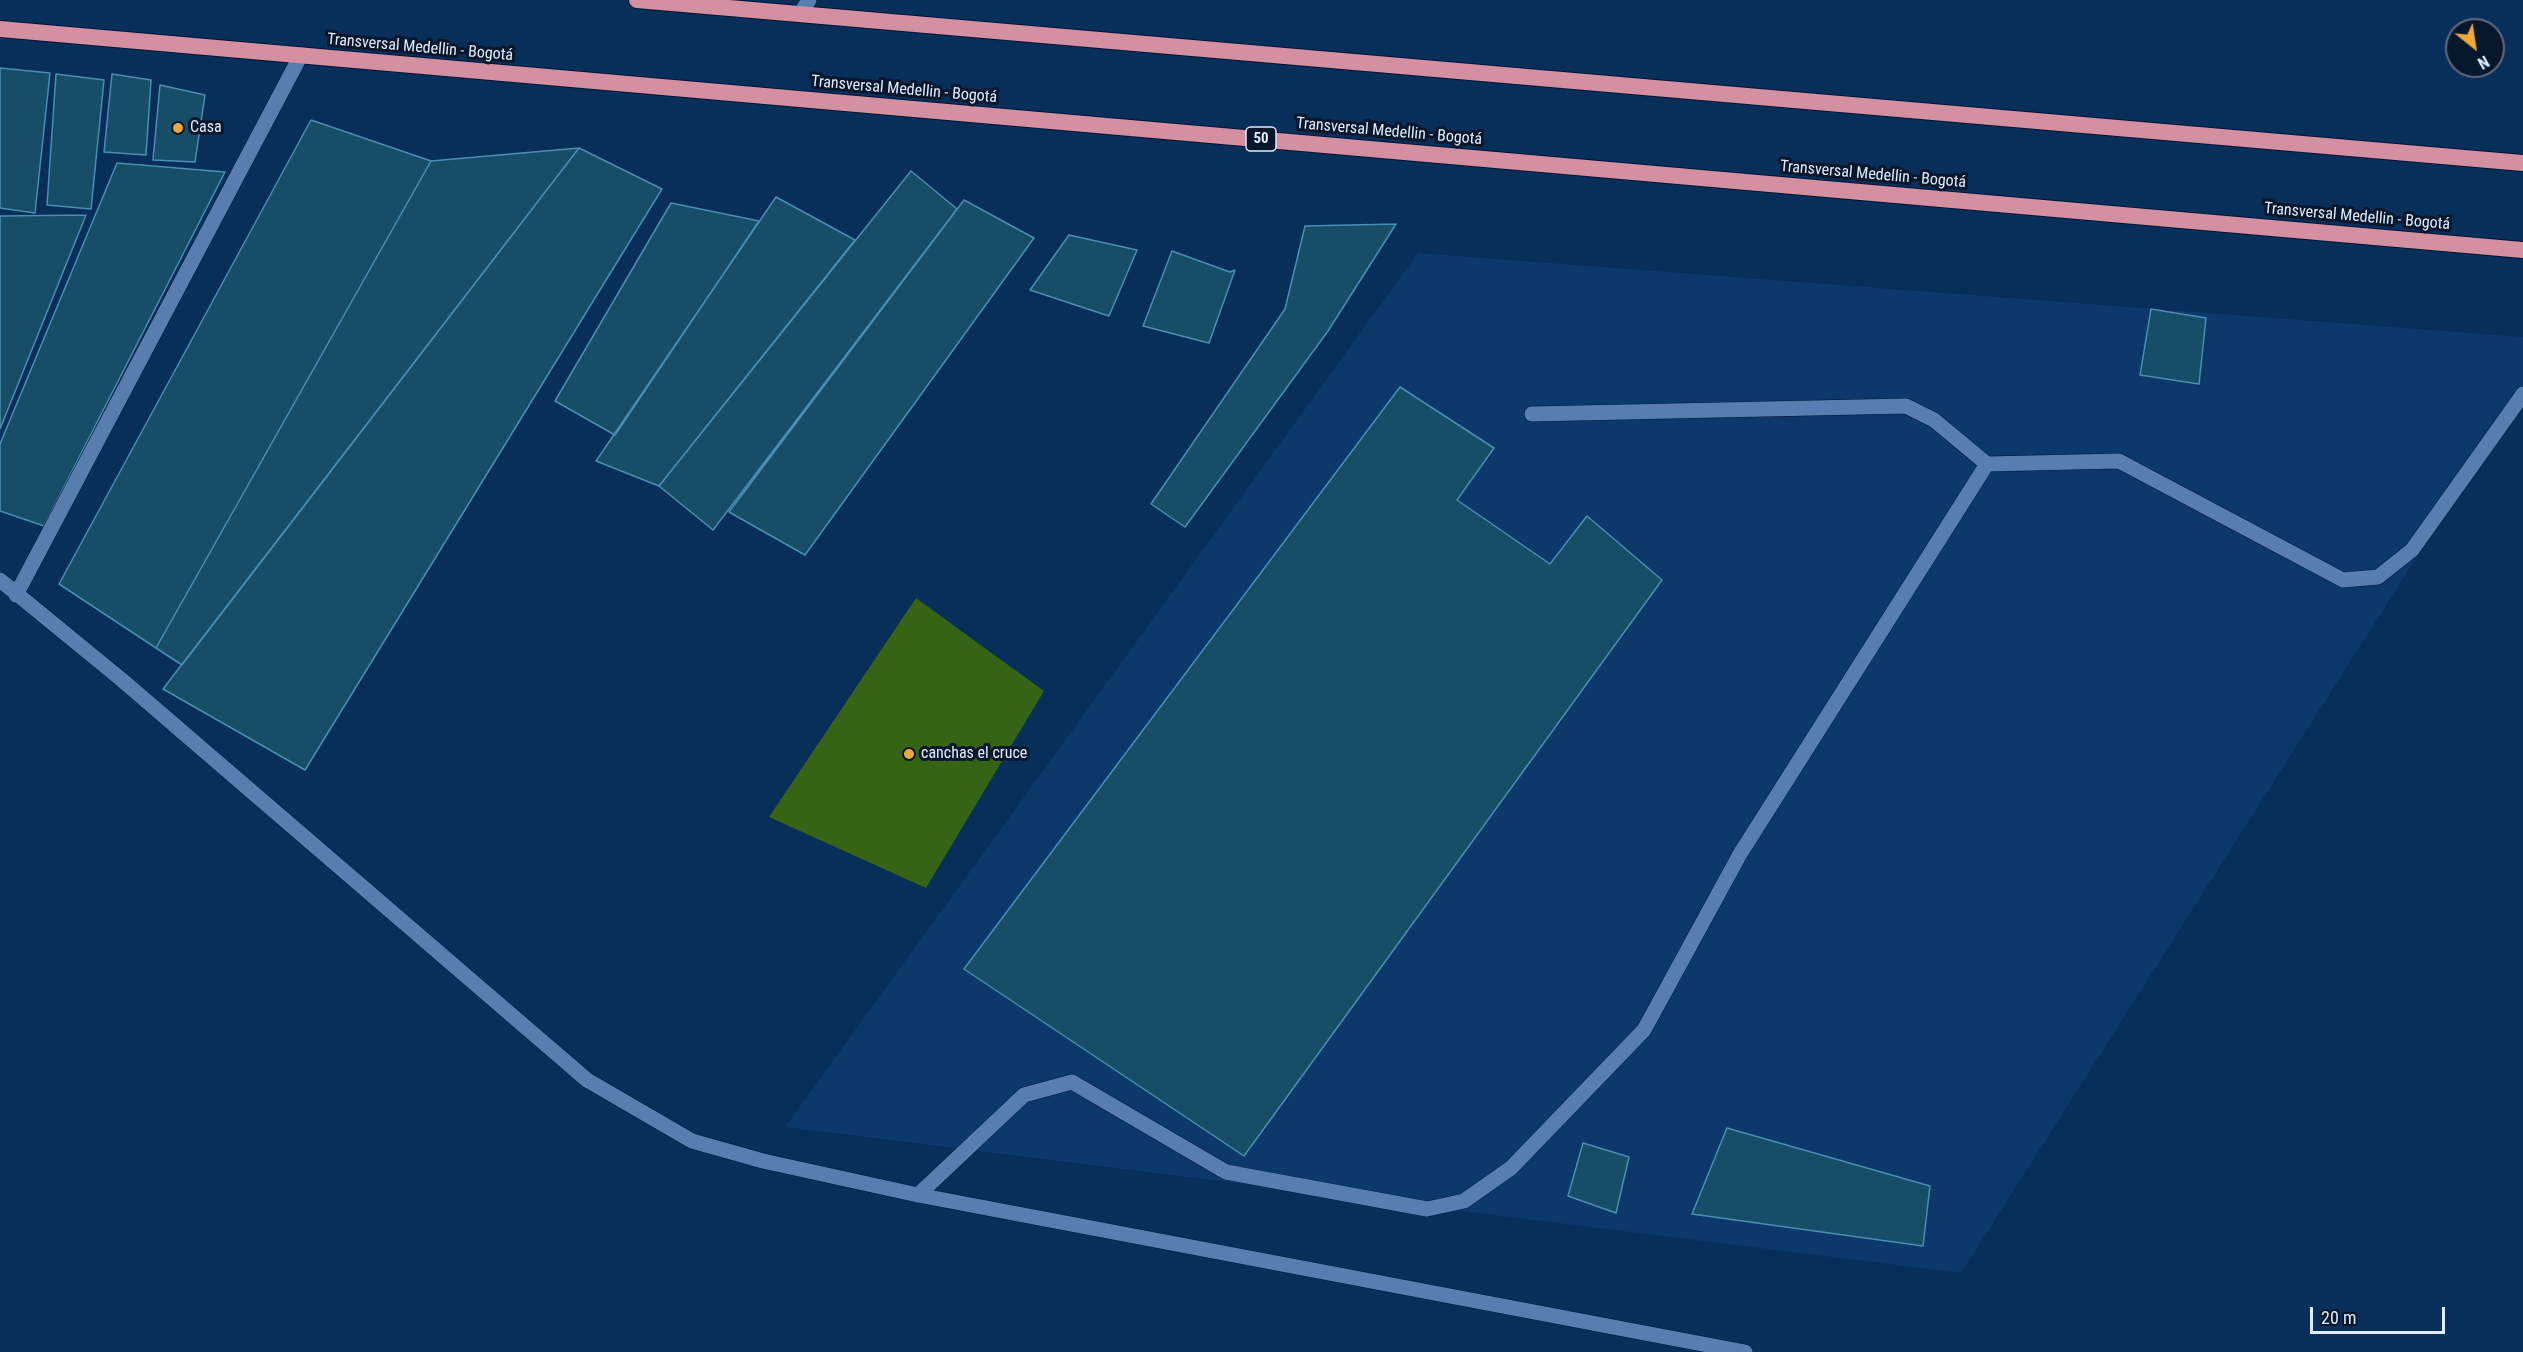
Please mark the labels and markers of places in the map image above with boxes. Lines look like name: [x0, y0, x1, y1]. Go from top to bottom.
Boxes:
place label: Casa: [190, 118, 222, 138]
marker: Casa: [171, 121, 185, 135]
place label: canchas el cruce: [921, 744, 1027, 764]
marker: canchas el cruce: [902, 747, 916, 761]

